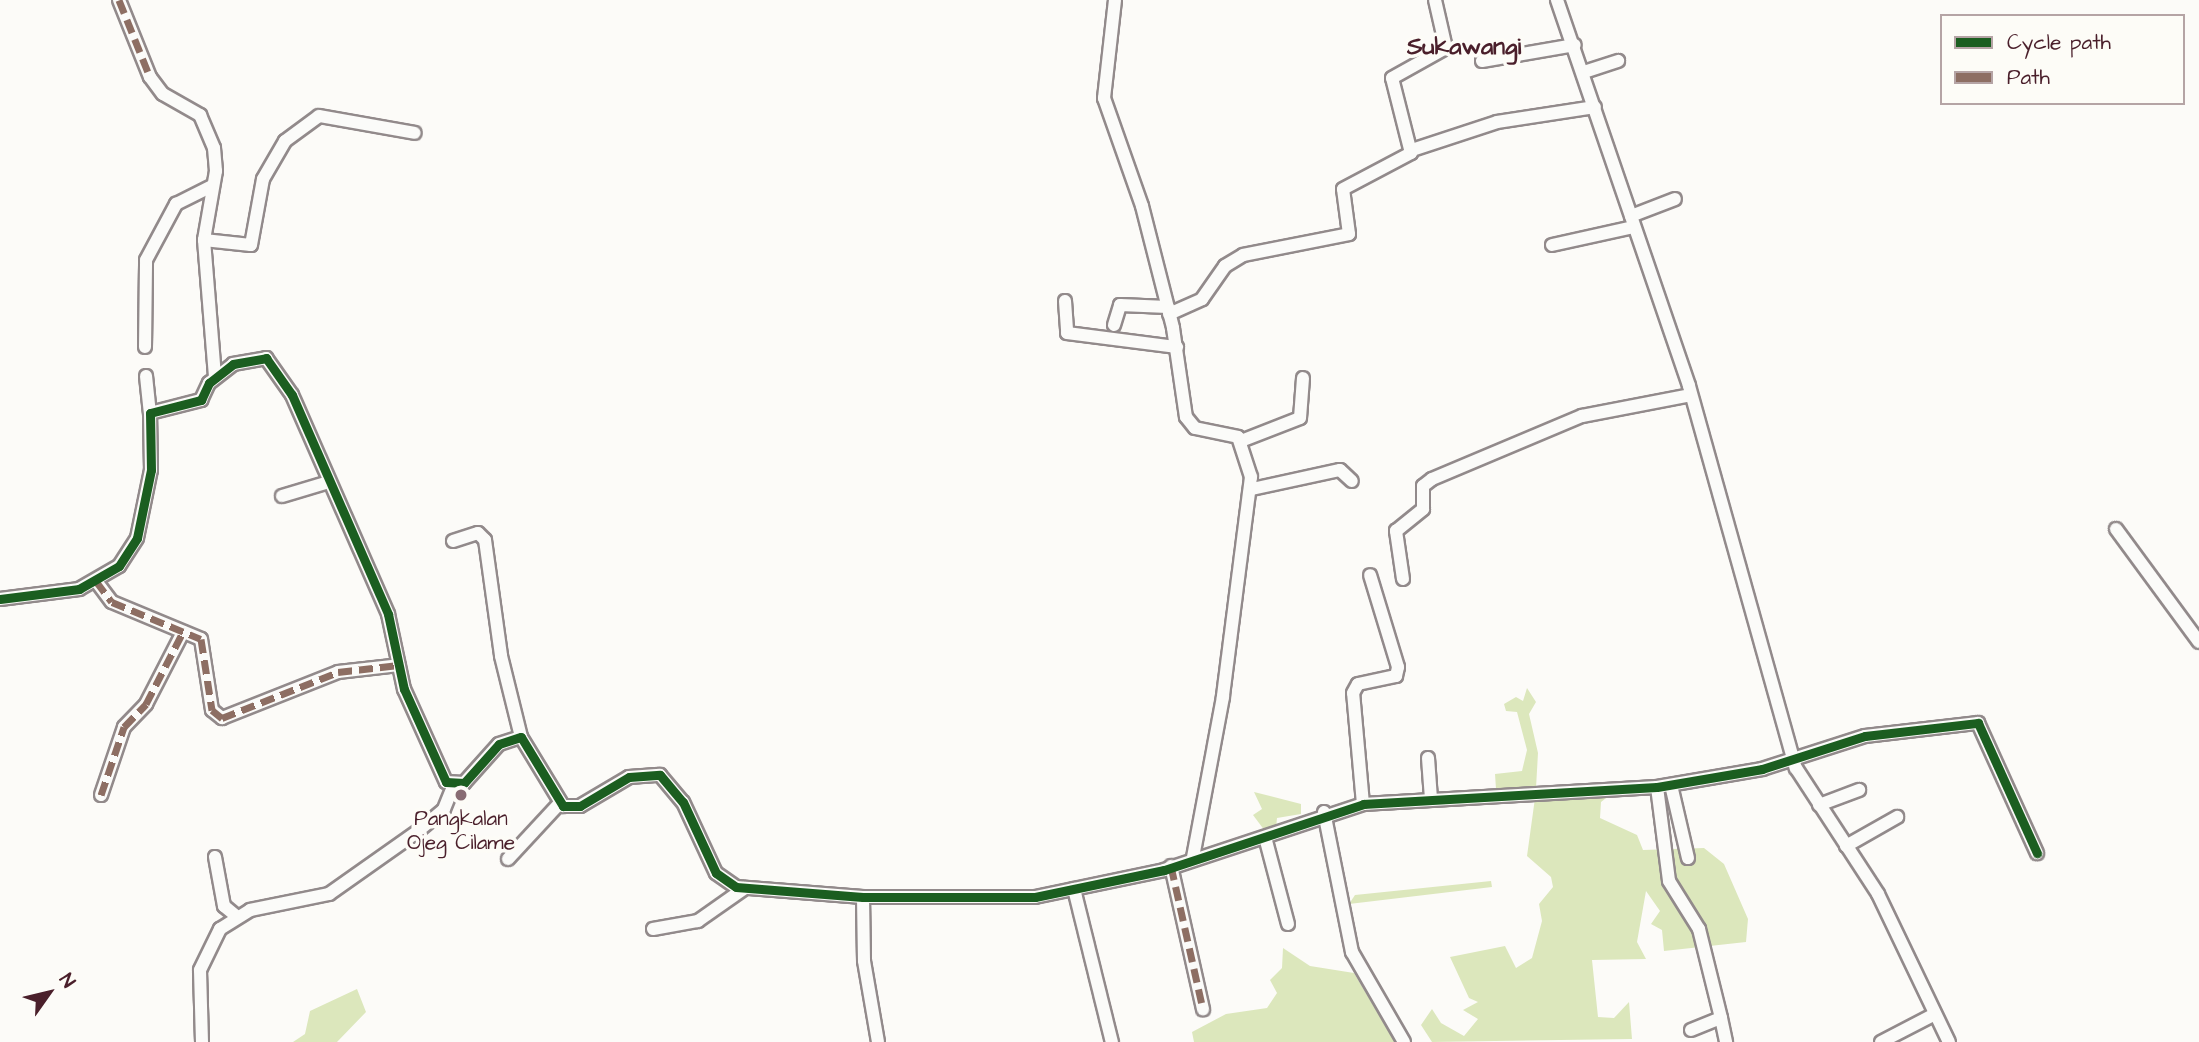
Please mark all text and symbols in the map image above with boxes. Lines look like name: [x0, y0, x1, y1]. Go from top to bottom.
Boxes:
legend: [1940, 14, 2185, 105]
text: Cycle path: [2007, 28, 2111, 57]
district label: Sukawangi: [1407, 34, 1521, 62]
text: Path: [2007, 63, 2050, 92]
marker: Pangkalan Ojeg Cilame: [453, 787, 469, 803]
place label: Pangkalan Ojeg Cilame: [407, 806, 515, 856]
north arrow: [14, 958, 84, 1028]
text: N: [52, 968, 81, 993]

